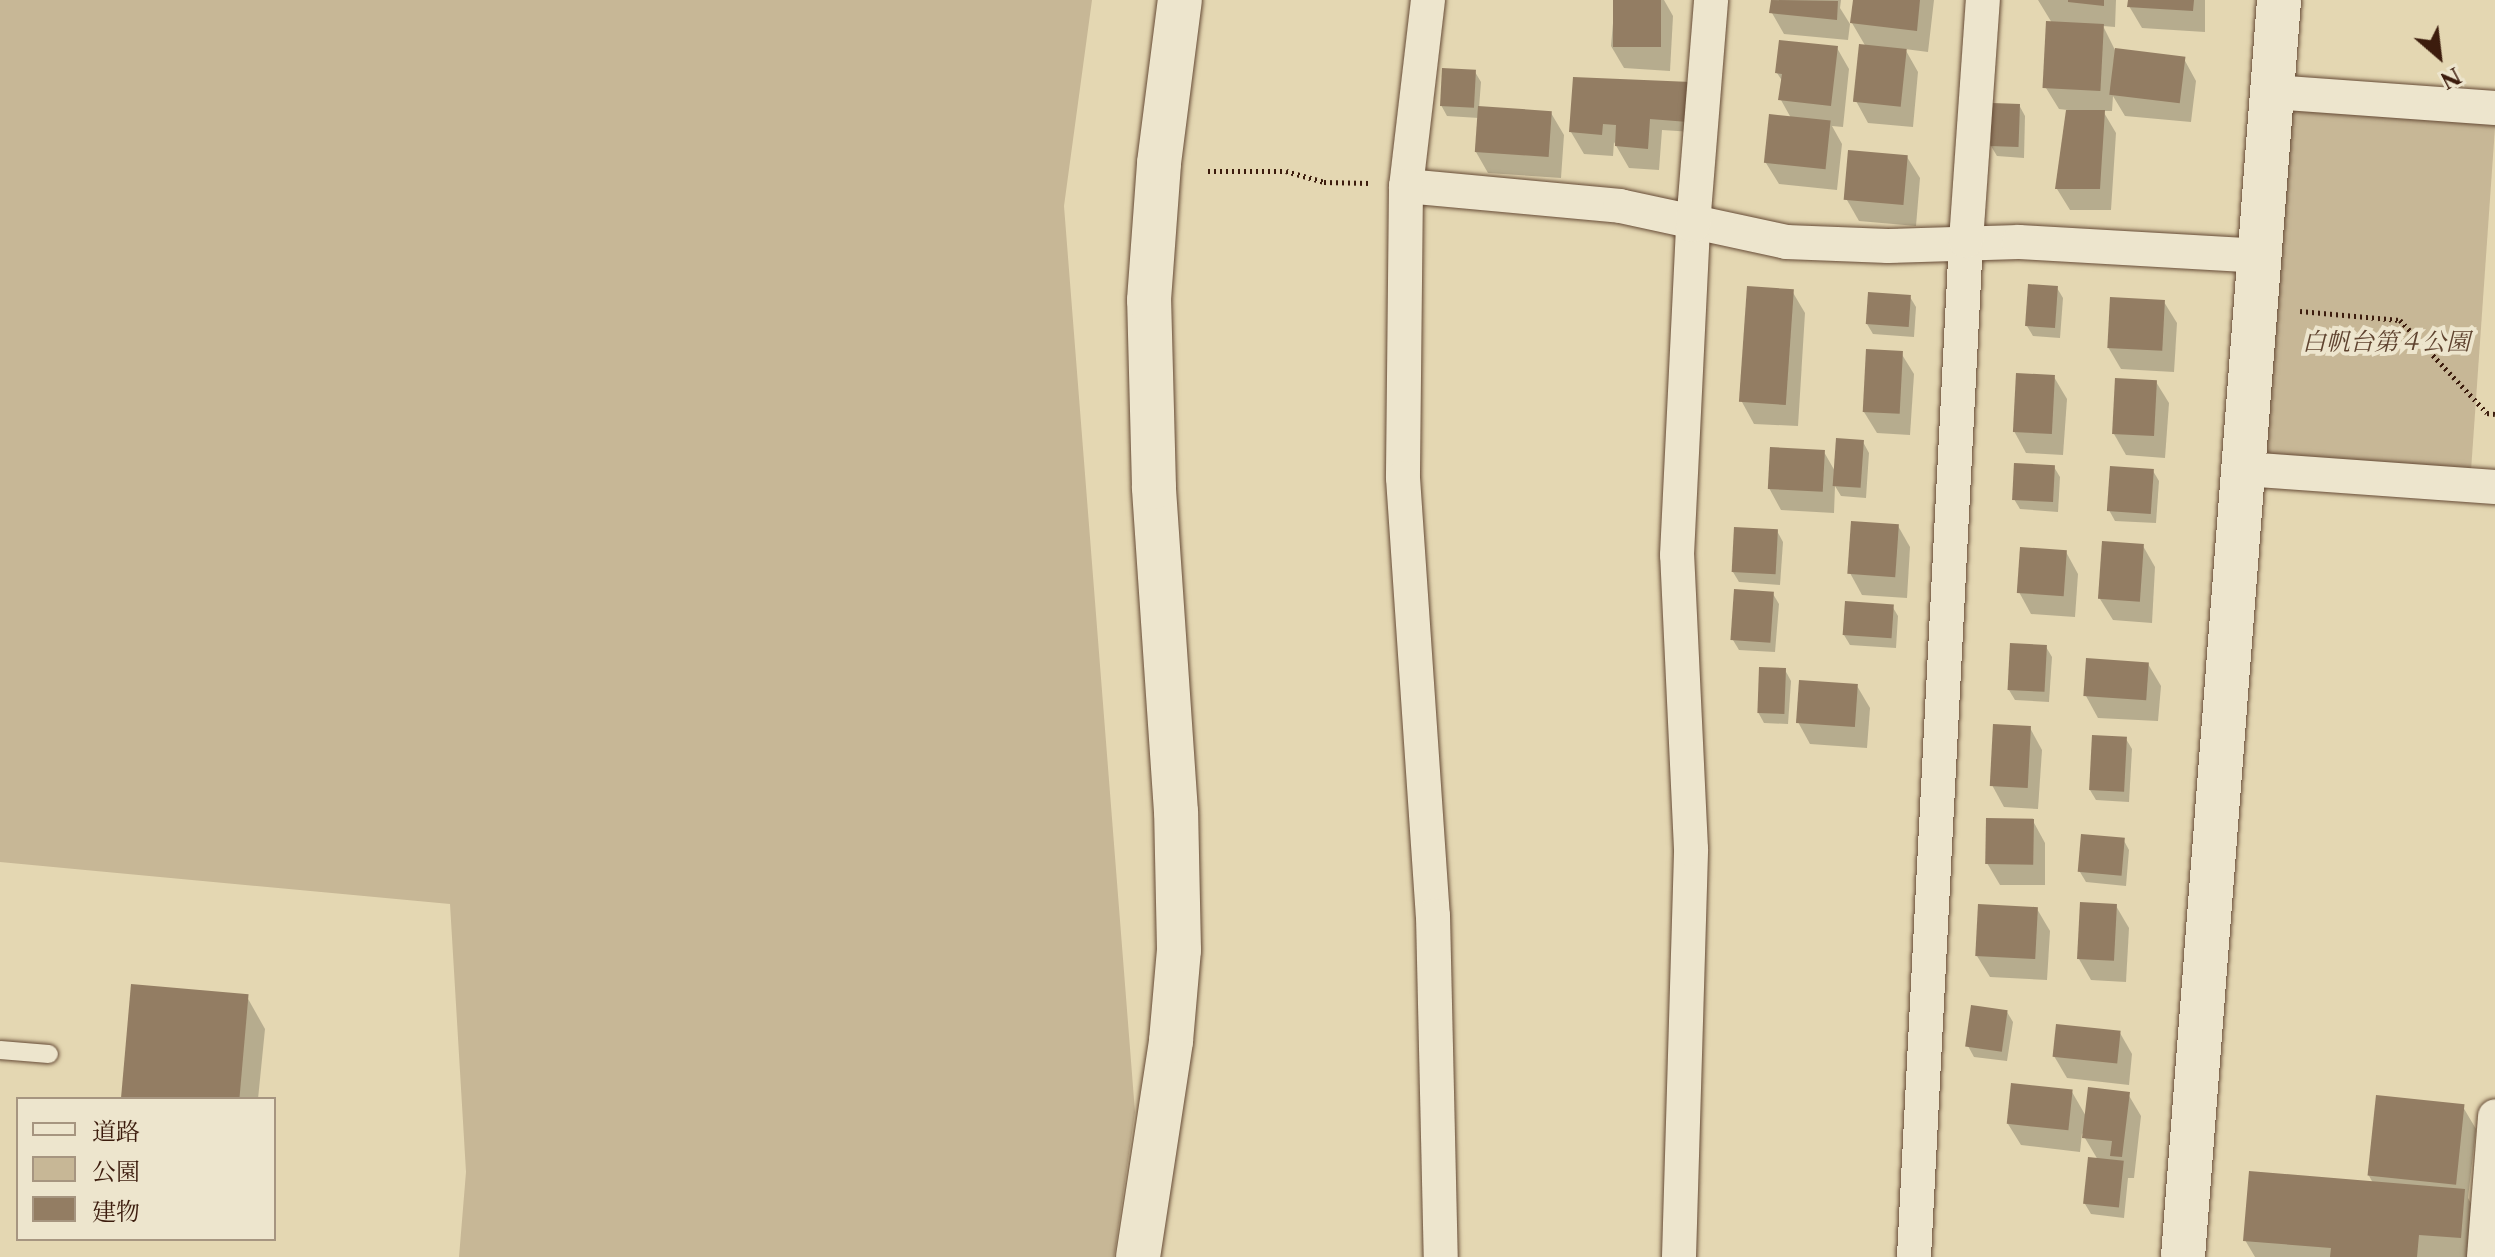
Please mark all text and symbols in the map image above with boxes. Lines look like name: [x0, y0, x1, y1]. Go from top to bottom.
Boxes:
north arrow: [2399, 16, 2479, 96]
text: N: [2436, 61, 2465, 94]
park label: 白帆台第４公園: [2302, 328, 2470, 356]
legend: [16, 1097, 276, 1241]
text: 道路: [92, 1117, 140, 1146]
text: 公園: [92, 1157, 140, 1186]
text: 建物: [92, 1197, 140, 1226]

